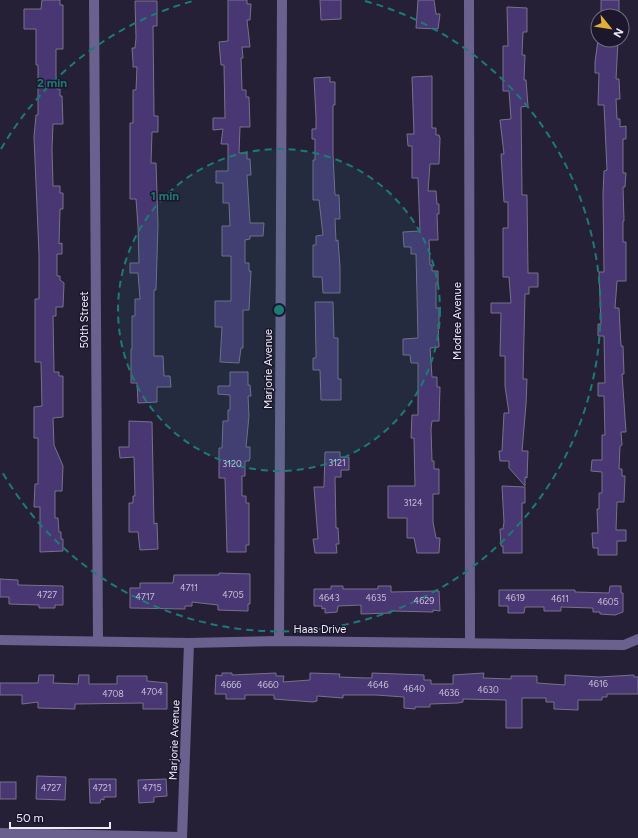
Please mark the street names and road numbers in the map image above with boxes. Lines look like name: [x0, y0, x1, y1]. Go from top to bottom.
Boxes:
street label: Modree Avenue: [451, 282, 464, 360]
street label: 50th Street: [78, 291, 91, 349]
street label: Marjorie Avenue: [262, 329, 275, 409]
street label: Haas Drive: [294, 623, 346, 636]
street label: Marjorie Avenue: [167, 700, 182, 780]

